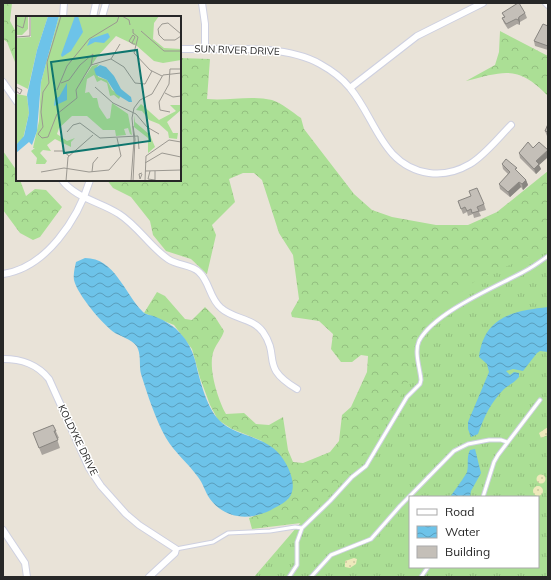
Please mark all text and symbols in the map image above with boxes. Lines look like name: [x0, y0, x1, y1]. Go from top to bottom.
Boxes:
inset map: [16, 16, 181, 181]
street label: SUN RIVER DRIVE: [194, 42, 280, 58]
street label: KOLDYKE DRIVE: [55, 402, 101, 478]
legend: [409, 496, 539, 568]
text: Road: [445, 504, 474, 519]
text: Water: [445, 524, 481, 539]
text: Building: [445, 544, 490, 559]

